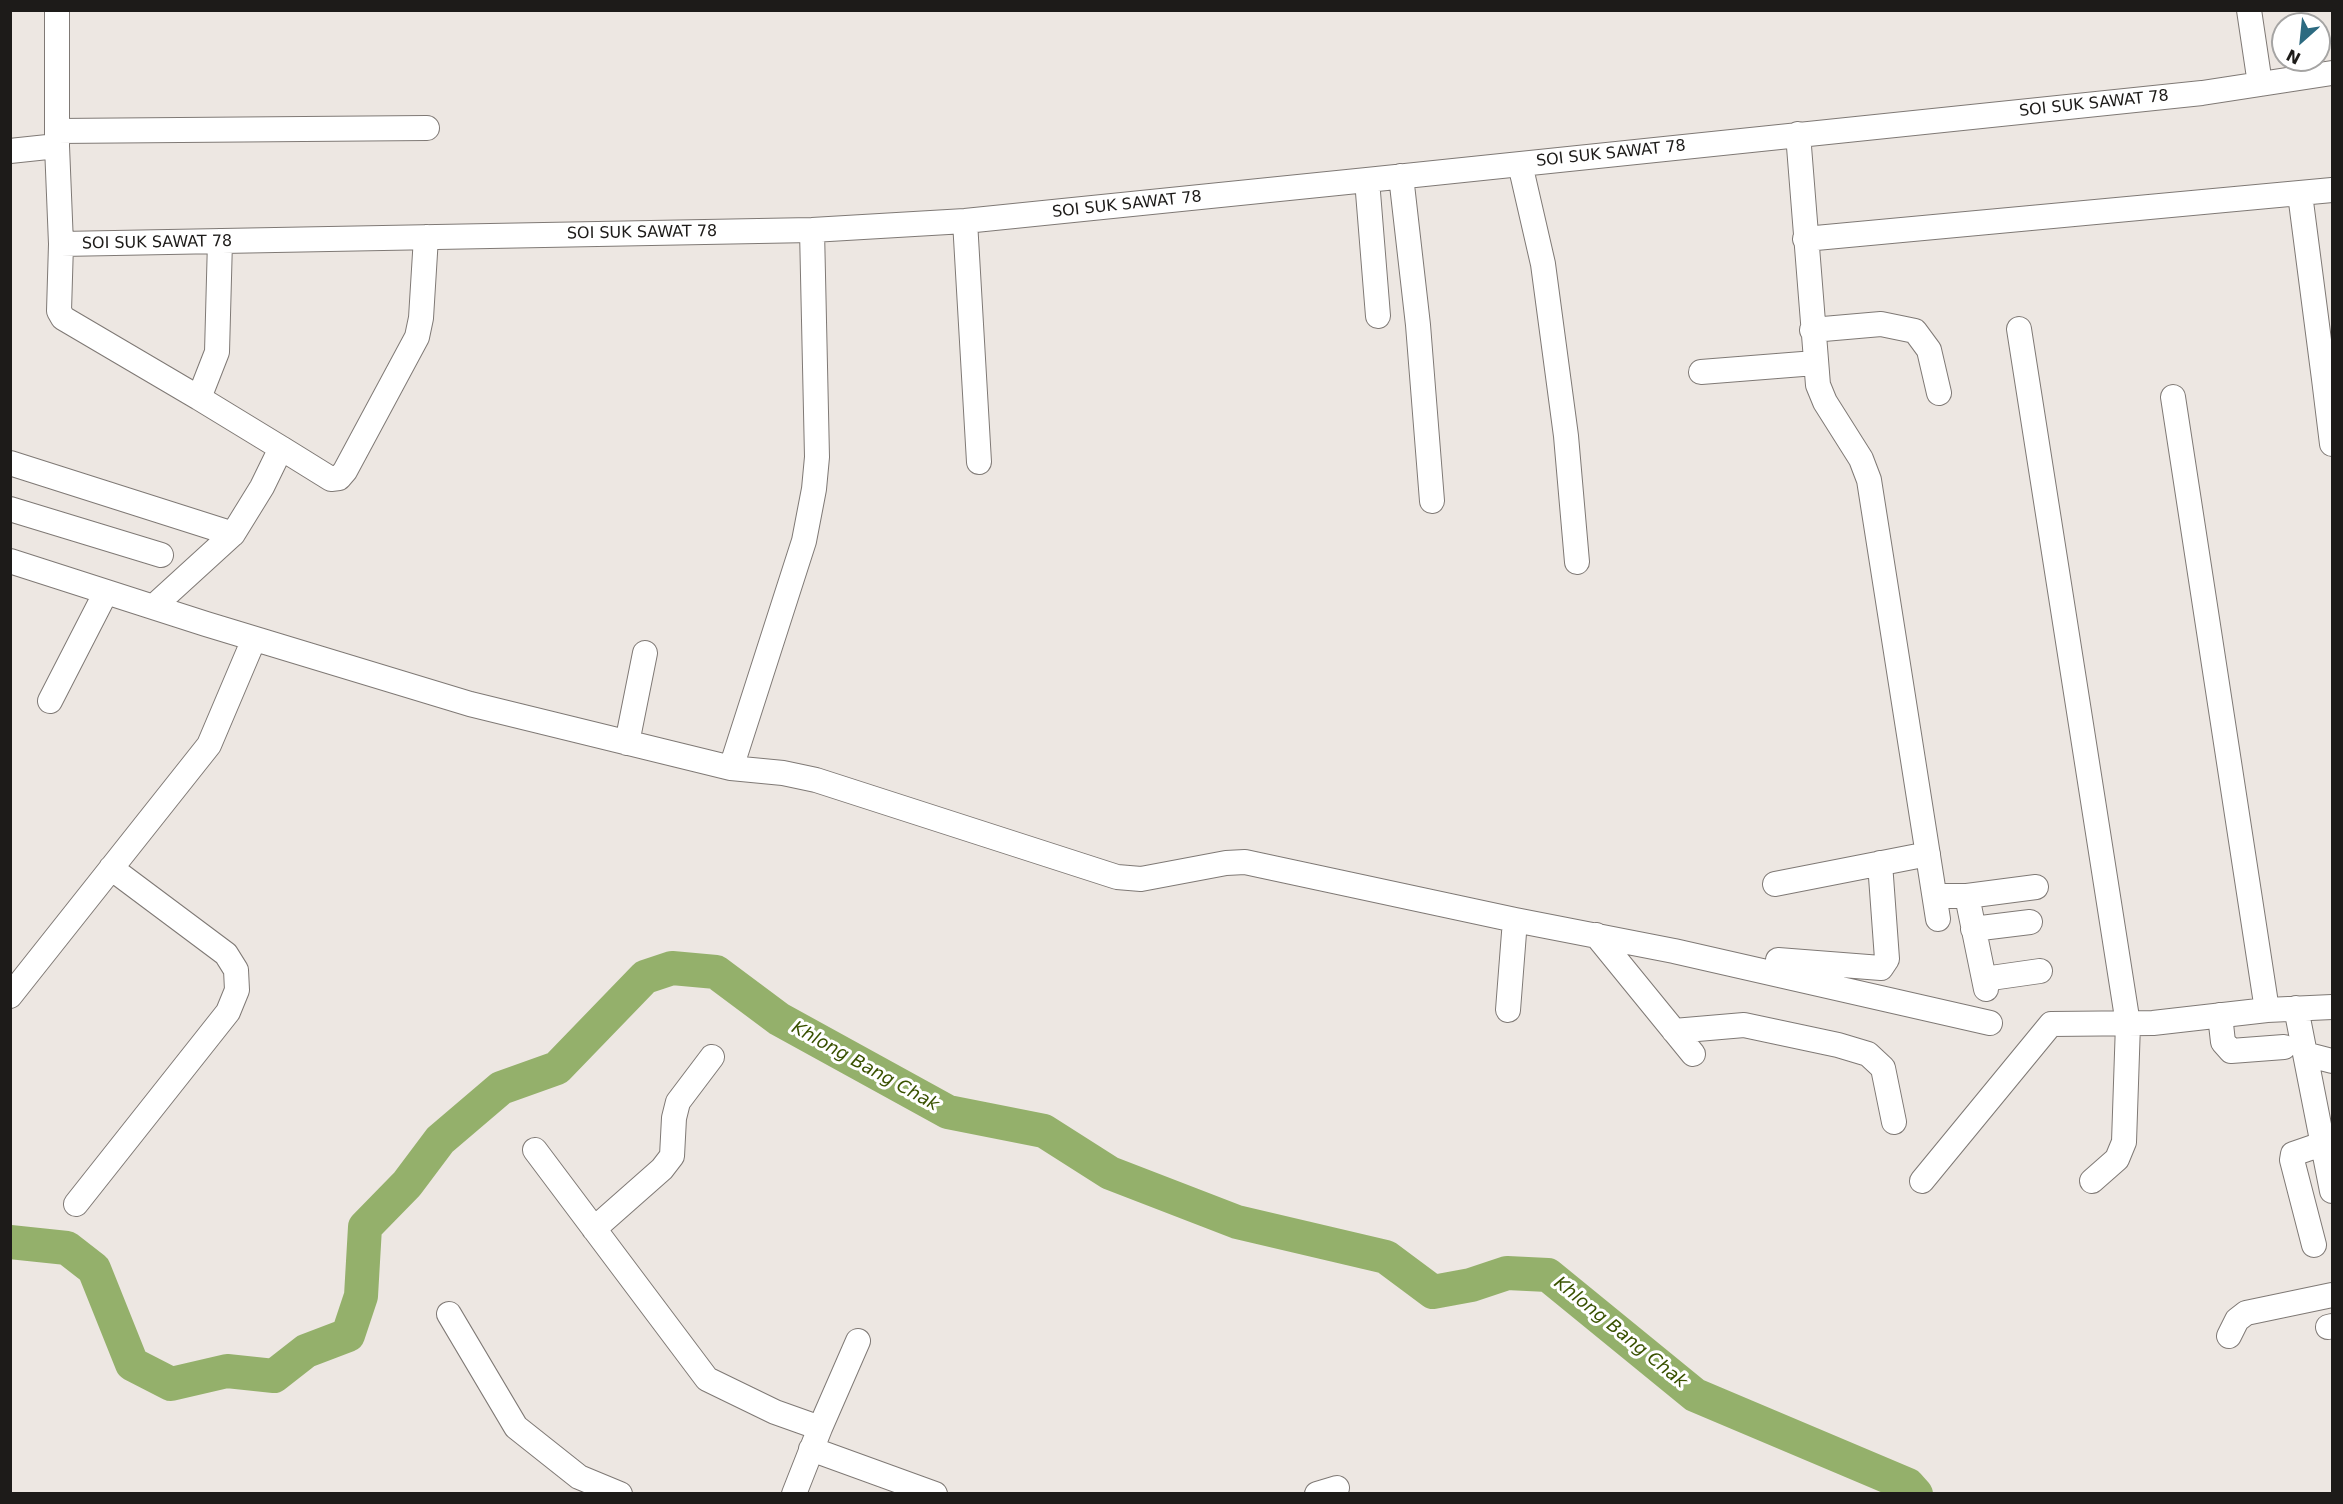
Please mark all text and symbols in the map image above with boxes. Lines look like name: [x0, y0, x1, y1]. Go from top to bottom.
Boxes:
north arrow: [2271, 12, 2331, 72]
text: N: [2283, 45, 2304, 68]
street label: SOI SUK SAWAT 78: [2018, 87, 2170, 121]
street label: SOI SUK SAWAT 78: [1535, 137, 1687, 171]
street label: SOI SUK SAWAT 78: [1051, 188, 1203, 222]
street label: SOI SUK SAWAT 78: [567, 222, 717, 244]
street label: SOI SUK SAWAT 78: [82, 232, 232, 254]
water label: Khlong Bang Chak: [788, 1018, 942, 1116]
water label: Khlong Bang Chak: [1549, 1273, 1691, 1393]

